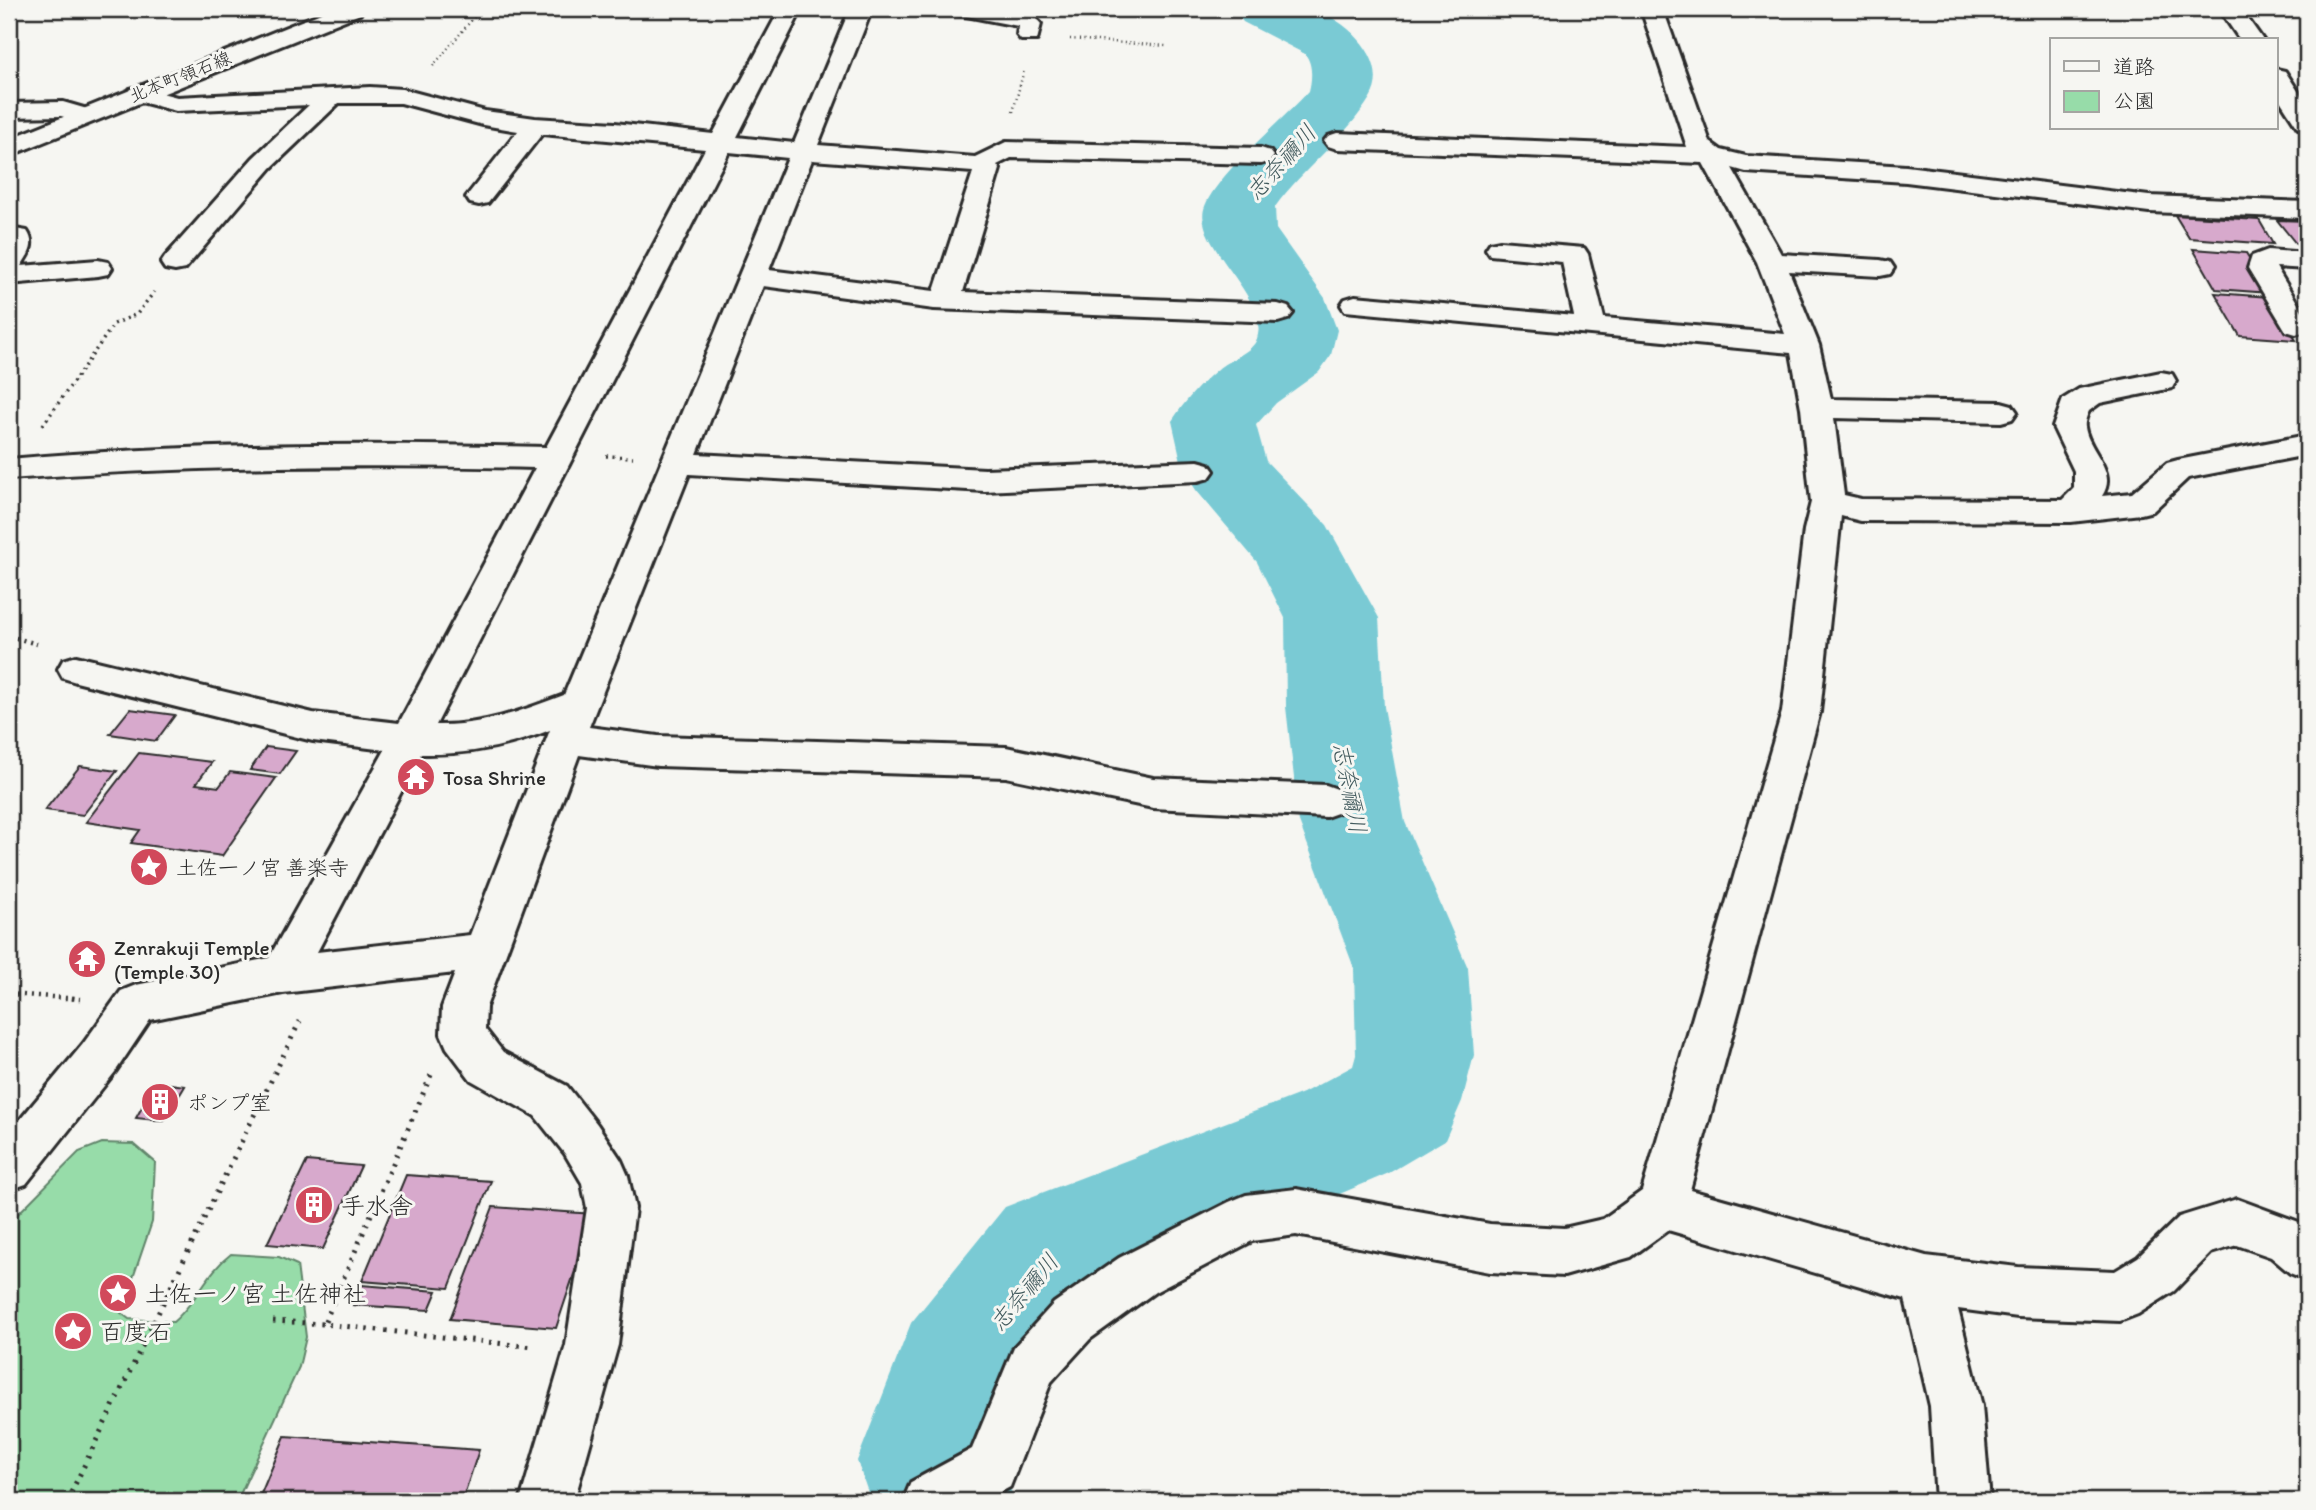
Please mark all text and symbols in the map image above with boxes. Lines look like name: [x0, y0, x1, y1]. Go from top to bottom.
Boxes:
legend: [2050, 38, 2278, 130]
street label: 北本町領石線: [126, 47, 234, 107]
text: 道路: [2113, 54, 2155, 79]
text: 公園: [2113, 88, 2155, 113]
water label: 志奈禰川: [1240, 118, 1322, 206]
water label: 志奈禰川: [1327, 740, 1373, 836]
temple icon: Tosa Shrine: [395, 756, 437, 798]
place label: Tosa Shrine: [443, 765, 546, 790]
place icon: 土佐一ノ宮 善楽寺: [128, 846, 170, 888]
place label: 土佐一ノ宮 善楽寺: [176, 855, 349, 880]
place label: Zenrakuji Temple (Temple 30): [114, 935, 270, 984]
temple icon: Zenrakuji Temple (Temple 30): [66, 938, 108, 980]
building icon: ポンプ室: [139, 1081, 181, 1123]
place label: ポンプ室: [187, 1090, 271, 1115]
building icon: 手水舎: [293, 1184, 335, 1226]
place label: 手水舎: [341, 1191, 413, 1220]
water label: 志奈禰川: [984, 1248, 1064, 1336]
place icon: 土佐一ノ宮 土佐神社: [97, 1272, 139, 1314]
place label: 土佐一ノ宮 土佐神社: [145, 1279, 366, 1308]
place icon: 百度石: [52, 1310, 94, 1352]
place label: 百度石: [100, 1317, 172, 1346]

